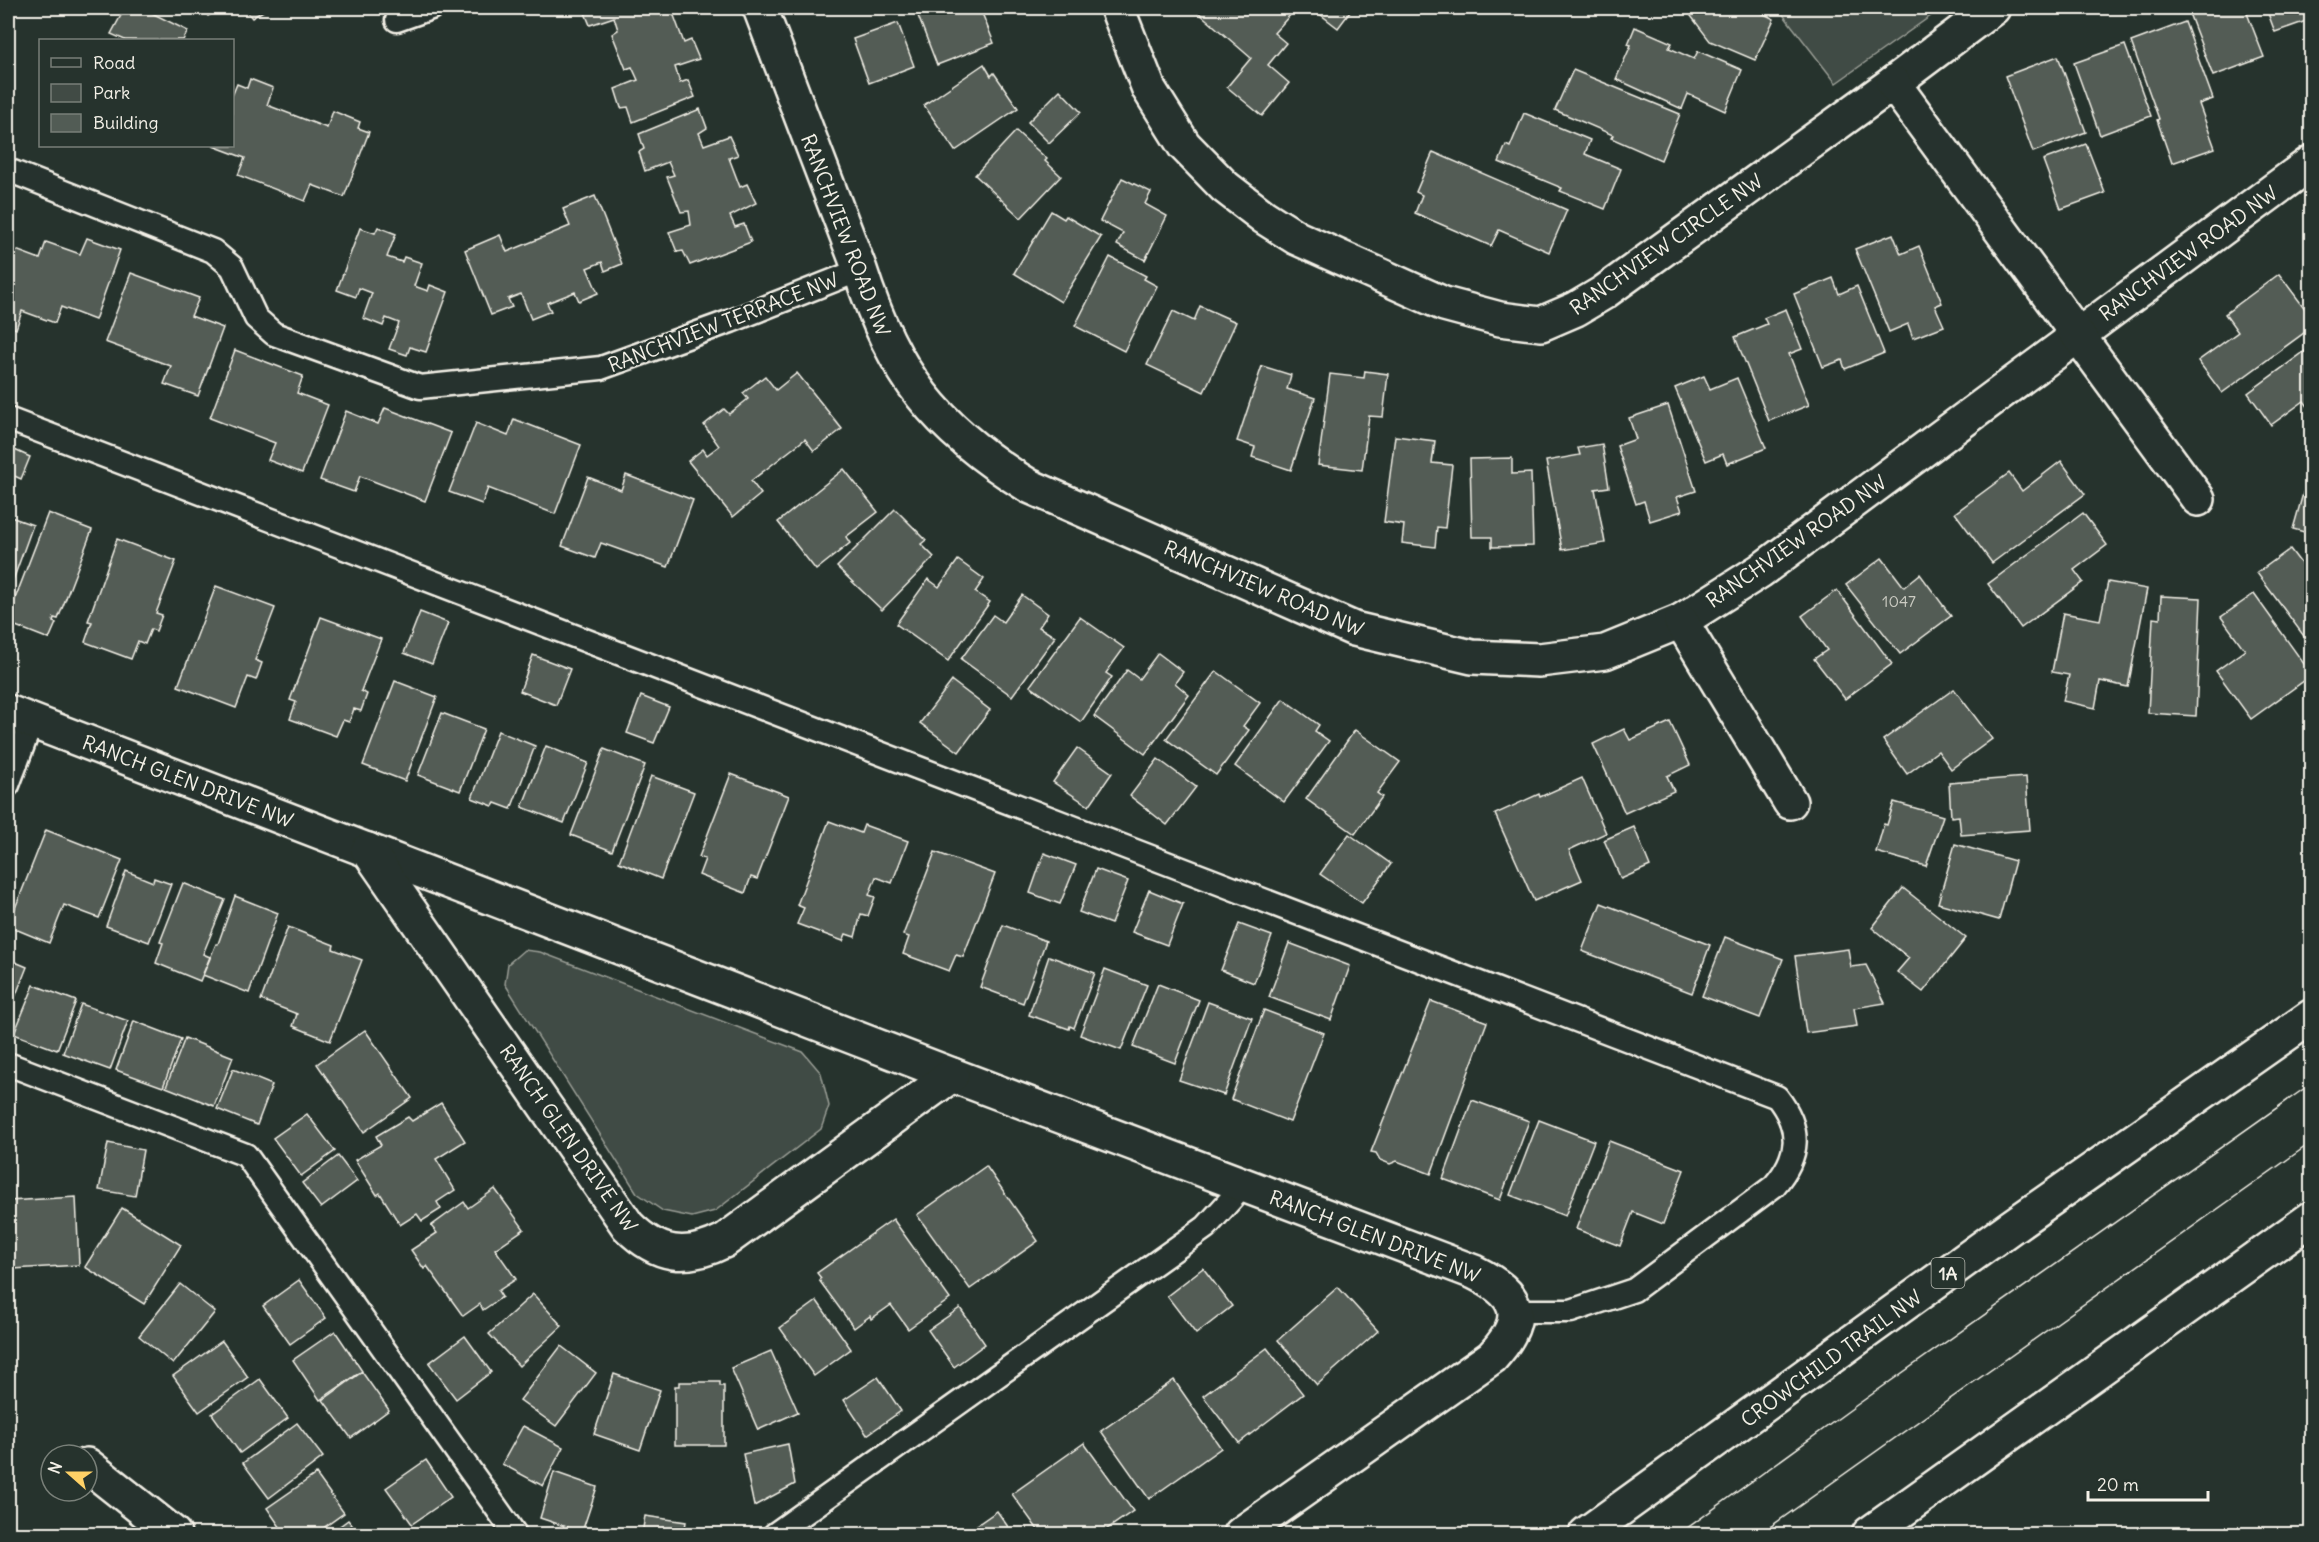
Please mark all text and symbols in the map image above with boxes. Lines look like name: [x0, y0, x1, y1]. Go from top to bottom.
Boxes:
legend: [39, 39, 234, 147]
text: Road: [93, 51, 136, 74]
text: Park: [93, 81, 130, 104]
text: Building: [93, 111, 158, 134]
street label: RANCHVIEW ROAD NW: [796, 130, 896, 340]
street label: RANCHVIEW CIRCLE NW: [1565, 168, 1767, 320]
street label: RANCHVIEW ROAD NW: [2094, 180, 2282, 326]
street label: RANCHVIEW TERRACE NW: [604, 266, 842, 378]
street label: RANCHVIEW ROAD NW: [1701, 469, 1891, 613]
street label: RANCHVIEW ROAD NW: [1160, 535, 1368, 641]
house number: 1047: [1882, 591, 1916, 611]
street label: RANCH GLEN DRIVE NW: [79, 729, 297, 833]
street label: RANCH GLEN DRIVE NW: [495, 1039, 643, 1237]
street label: RANCH GLEN DRIVE NW: [1266, 1184, 1484, 1288]
road number: 1A: [1932, 1258, 1964, 1288]
street label: CROWCHILD TRAIL NW: [1736, 1284, 1926, 1432]
north arrow: [39, 1443, 99, 1503]
text: N: [44, 1459, 66, 1476]
scale bar: [2088, 1464, 2208, 1502]
text: 20 m: [2097, 1473, 2139, 1496]

